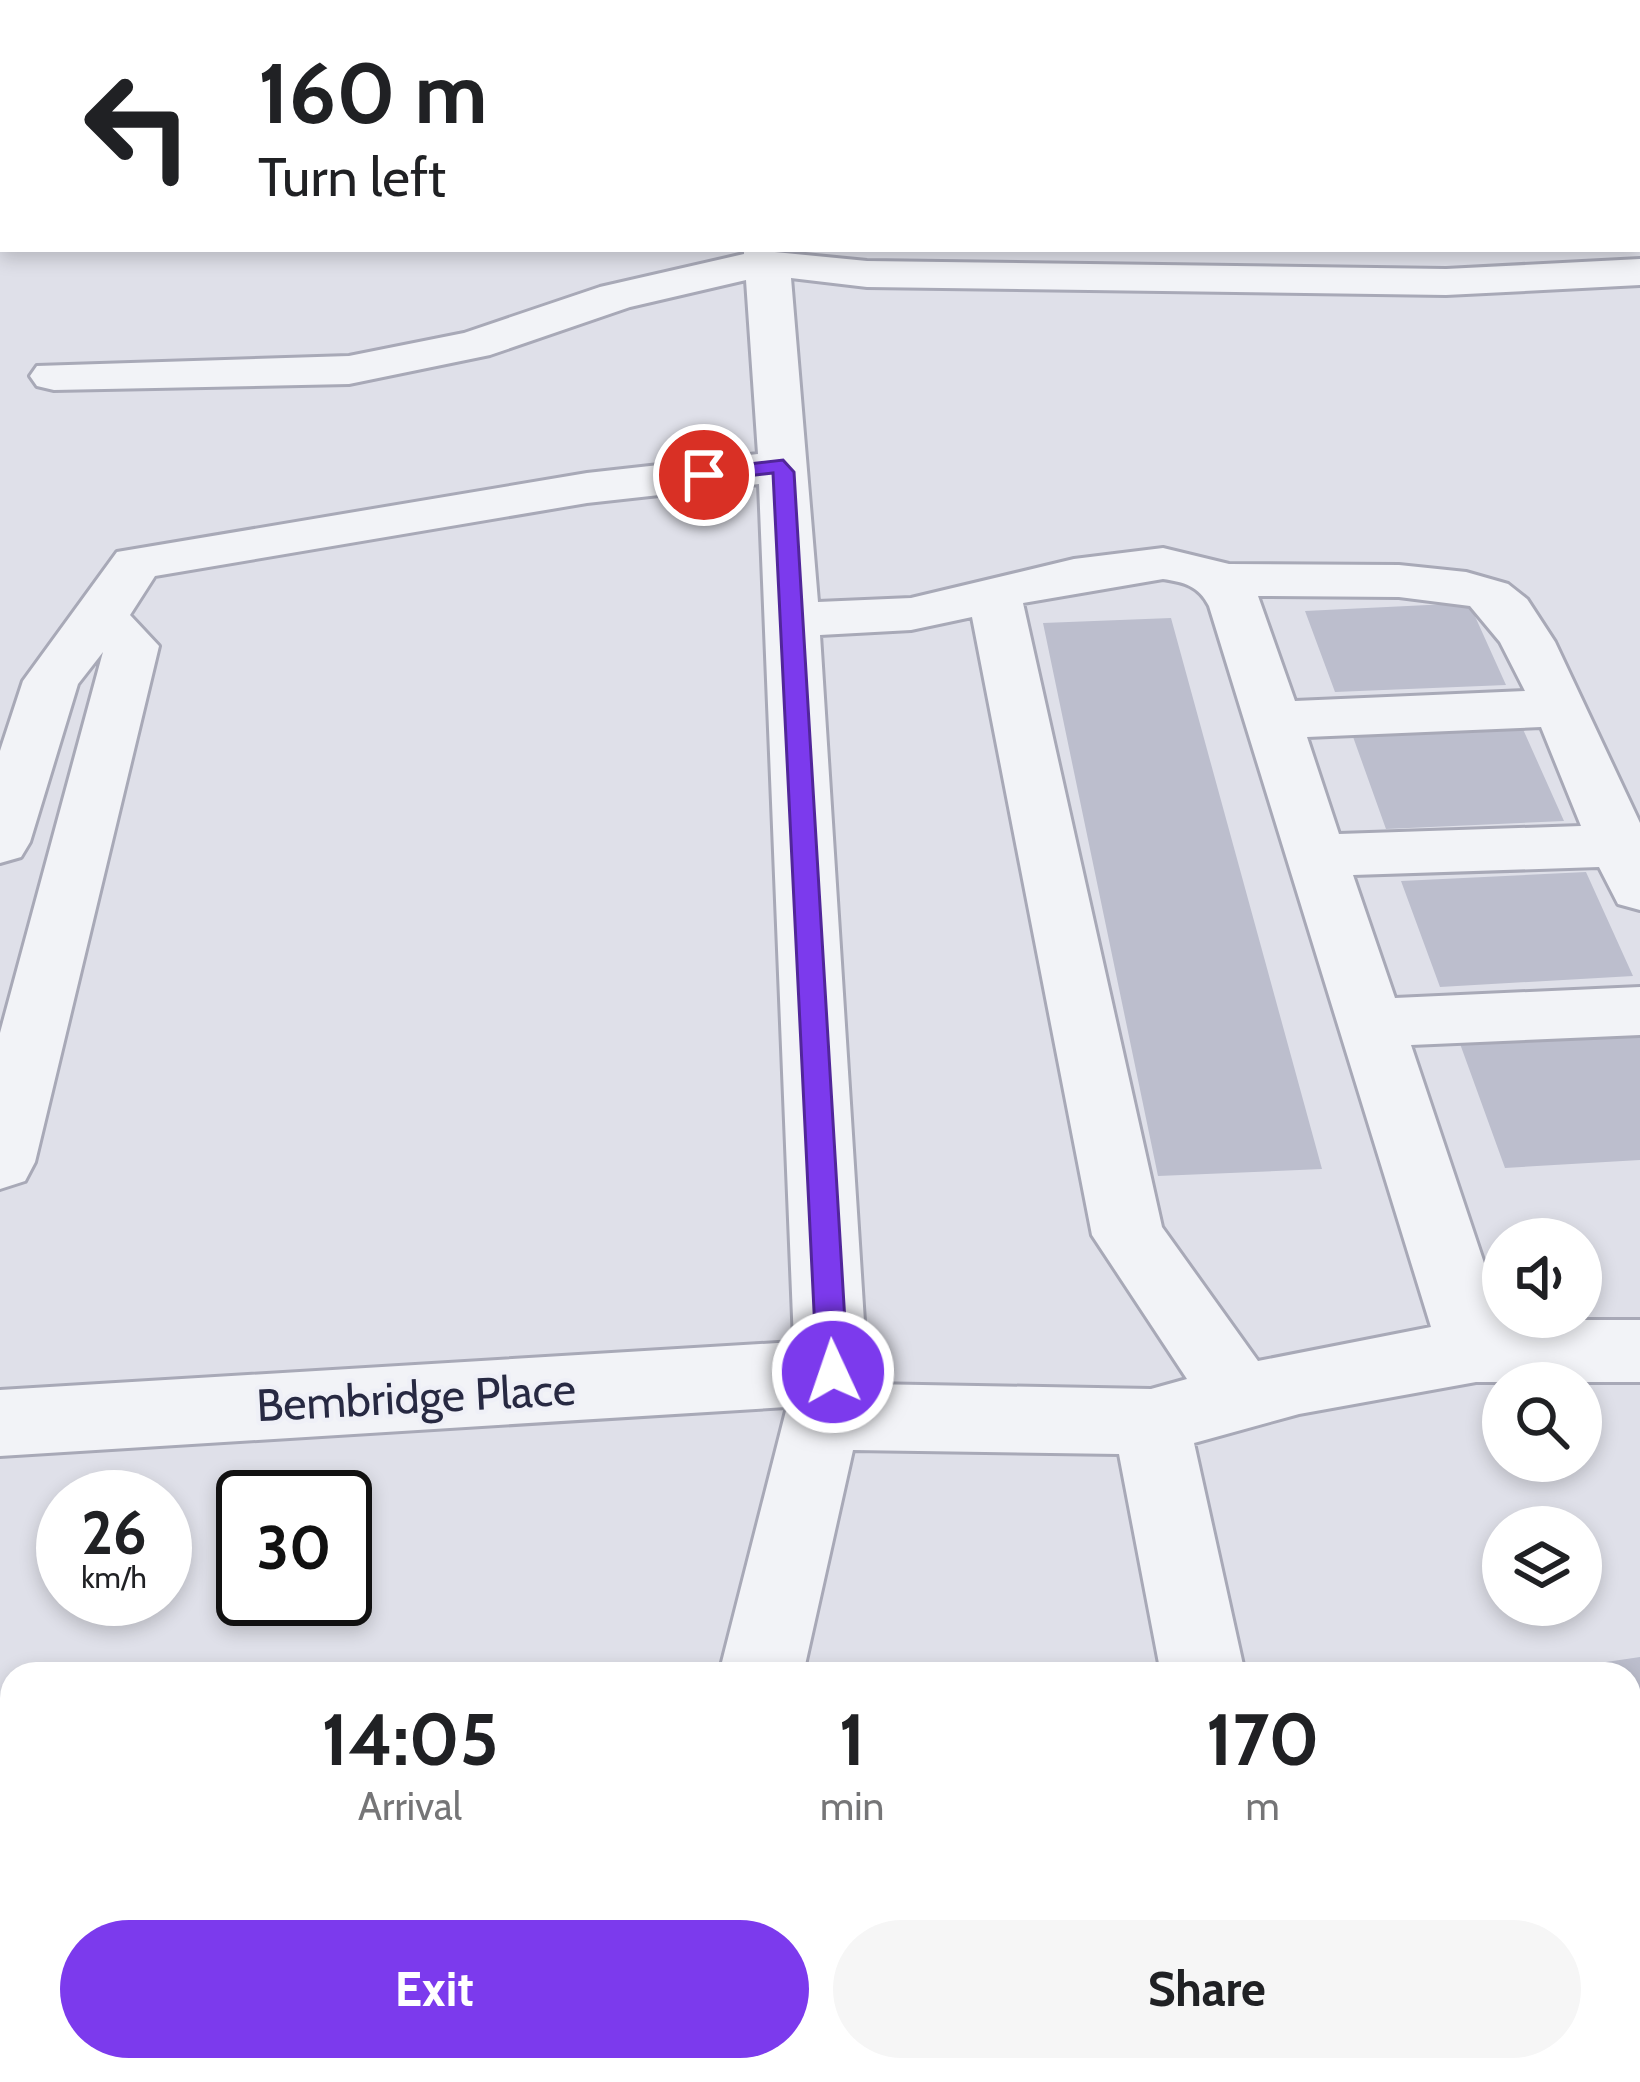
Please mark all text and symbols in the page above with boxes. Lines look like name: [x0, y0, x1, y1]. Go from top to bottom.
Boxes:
text: 160 m: [258, 42, 487, 144]
icon: left: [60, 48, 216, 204]
text: Turn left: [258, 144, 446, 210]
pin: [653, 424, 755, 526]
icon: arrive: [671, 442, 737, 508]
map controls: [1482, 1218, 1602, 1626]
button: sound: [1482, 1218, 1602, 1338]
position arrow: [770, 1309, 896, 1435]
street label: Bembridge Place: [255, 1362, 577, 1432]
button: search: [1482, 1362, 1602, 1482]
speed limit sign: 30: [216, 1470, 372, 1626]
text: 26: [81, 1496, 147, 1569]
button: layers: [1482, 1506, 1602, 1626]
text: km/h: [81, 1559, 147, 1596]
text: 14:05: [322, 1696, 498, 1783]
text: 1: [839, 1696, 865, 1783]
text: 170: [1206, 1696, 1319, 1783]
text: Arrival: [358, 1782, 462, 1830]
text: min: [820, 1782, 884, 1830]
text: m: [1246, 1782, 1280, 1830]
button: Exit: [60, 1920, 809, 2058]
button: Share: [833, 1920, 1581, 2058]

